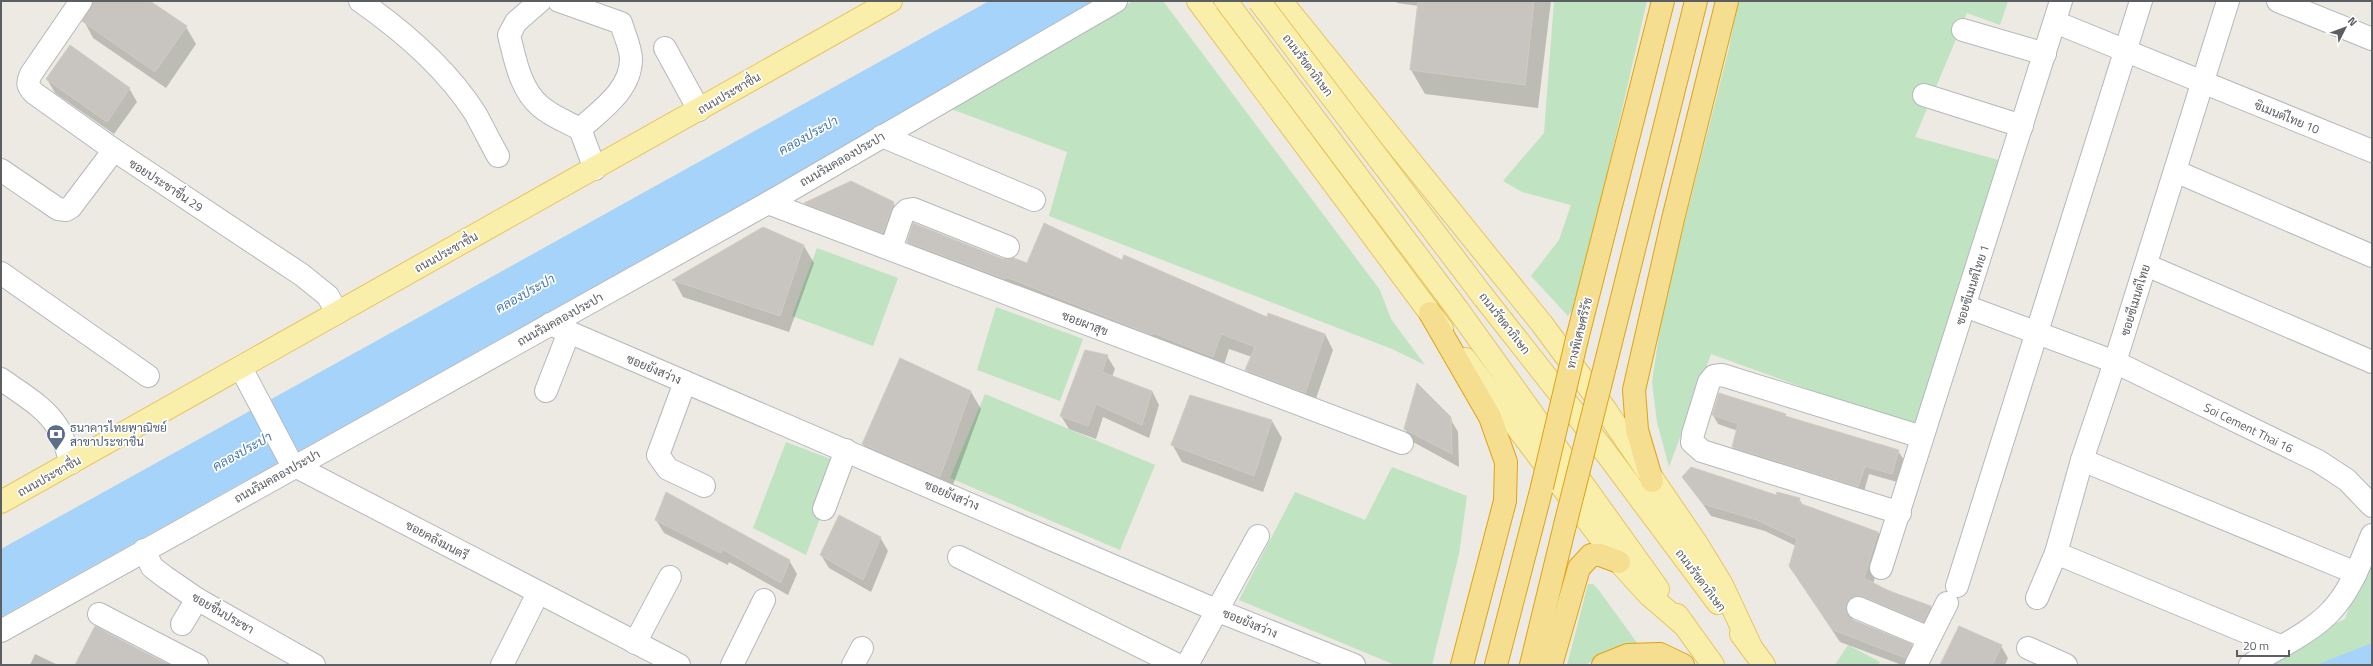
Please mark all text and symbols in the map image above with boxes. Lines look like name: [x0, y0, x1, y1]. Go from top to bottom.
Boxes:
north arrow: [2325, 8, 2365, 48]
text: N: [2344, 13, 2361, 29]
street label: ถนนรัชดาภิเษก: [1278, 30, 1338, 100]
street label: ถนนประชาชื่น: [693, 66, 765, 119]
street label: ซิเมนต์ไทย 10: [2251, 95, 2323, 139]
water label: คลองประปา: [775, 110, 841, 160]
street label: ถนนริมคลองประปา: [796, 127, 888, 191]
street label: ซอยประชาชื่น 29: [125, 153, 208, 216]
street label: ถนนประชาชื่น: [410, 226, 482, 277]
street label: ซอยซีเมนต์ไทย 1: [1950, 242, 1994, 328]
street label: ซอยซีเมนต์ไทย: [2115, 262, 2155, 338]
water label: คลองประปา: [492, 268, 558, 318]
street label: ถนนริมคลองประปา: [513, 287, 607, 351]
street label: ถนนรัชดาภิเษก: [1475, 288, 1535, 358]
street label: ทางพิเศษศรีรัช: [1561, 295, 1597, 371]
street label: ซอยผาสุข: [1059, 305, 1111, 341]
street label: ซอยยังสว่าง: [624, 349, 684, 389]
street label: Soi Cement Thai 16: [2201, 397, 2297, 457]
place label: ธนาคารไทยพาณิชย์ สาขาประชาชื่น: [70, 418, 167, 451]
bank icon: ธนาคารไทยพาณิชย์ สาขาประชาชื่น: [45, 423, 67, 451]
water label: คลองประปา: [209, 426, 275, 476]
street label: ถนนริมคลองประปา: [230, 444, 324, 508]
street label: ถนนประชาชื่น: [13, 450, 85, 501]
street label: ซอยยังสว่าง: [922, 475, 982, 515]
street label: ซอยคลังมนตรี: [402, 515, 472, 565]
street label: ถนนรัชดาภิเษก: [1671, 545, 1731, 615]
street label: ซอยชื่นประชา: [188, 587, 258, 639]
street label: ซอยยังสว่าง: [1220, 603, 1280, 643]
scale bar: [2237, 632, 2289, 658]
text: 20 m: [2243, 636, 2269, 655]

